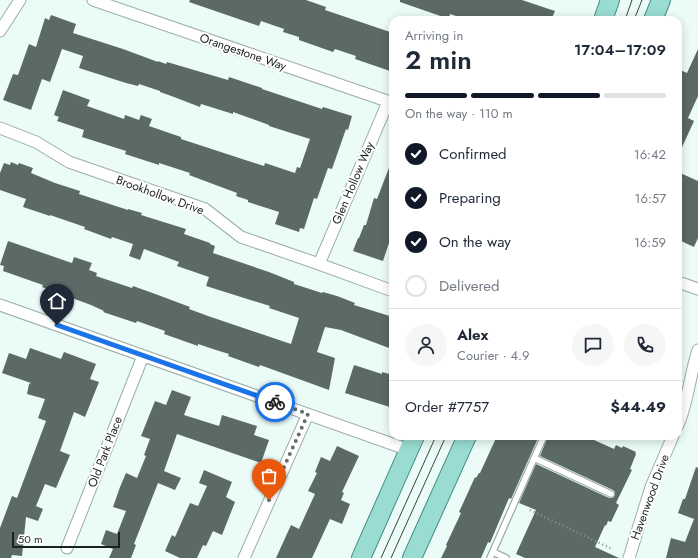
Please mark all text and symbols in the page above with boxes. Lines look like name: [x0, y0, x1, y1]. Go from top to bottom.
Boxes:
text: Arriving in: [405, 26, 463, 45]
street label: Orangestone Way: [197, 29, 289, 76]
text: 17:04–17:09: [574, 39, 666, 61]
text: 2 min: [405, 41, 472, 79]
text: On the way · 110 m: [405, 104, 513, 123]
street label: Glen Hollow Way: [327, 138, 379, 227]
icon: check: [405, 143, 427, 165]
text: Confirmed: [439, 143, 507, 165]
text: 16:42: [634, 145, 666, 164]
street label: Brookhollow Drive: [114, 171, 206, 219]
icon: check: [405, 187, 427, 209]
text: Preparing: [439, 187, 501, 209]
text: 16:57: [635, 189, 666, 208]
icon: check: [405, 231, 427, 253]
text: On the way: [439, 231, 511, 253]
text: 16:59: [634, 233, 666, 252]
text: Delivered: [439, 275, 500, 297]
pin: [40, 284, 74, 325]
icon: home: [46, 290, 68, 312]
button: person: [405, 324, 447, 366]
text: Alex: [457, 324, 488, 346]
button: chat: [572, 324, 614, 366]
button: phone: [624, 324, 666, 366]
text: Courier · 4.9: [457, 346, 530, 365]
courier: [255, 382, 295, 422]
icon: bike: [264, 391, 286, 413]
text: Order #7757: [405, 396, 489, 418]
text: $44.49: [610, 396, 666, 418]
street label: Old Park Place: [83, 414, 127, 490]
street label: Havenwood Drive: [626, 452, 674, 542]
pin: [252, 459, 286, 500]
icon: bag: [258, 465, 280, 487]
scale bar: [12, 530, 120, 549]
text: 50 m: [18, 531, 43, 547]

